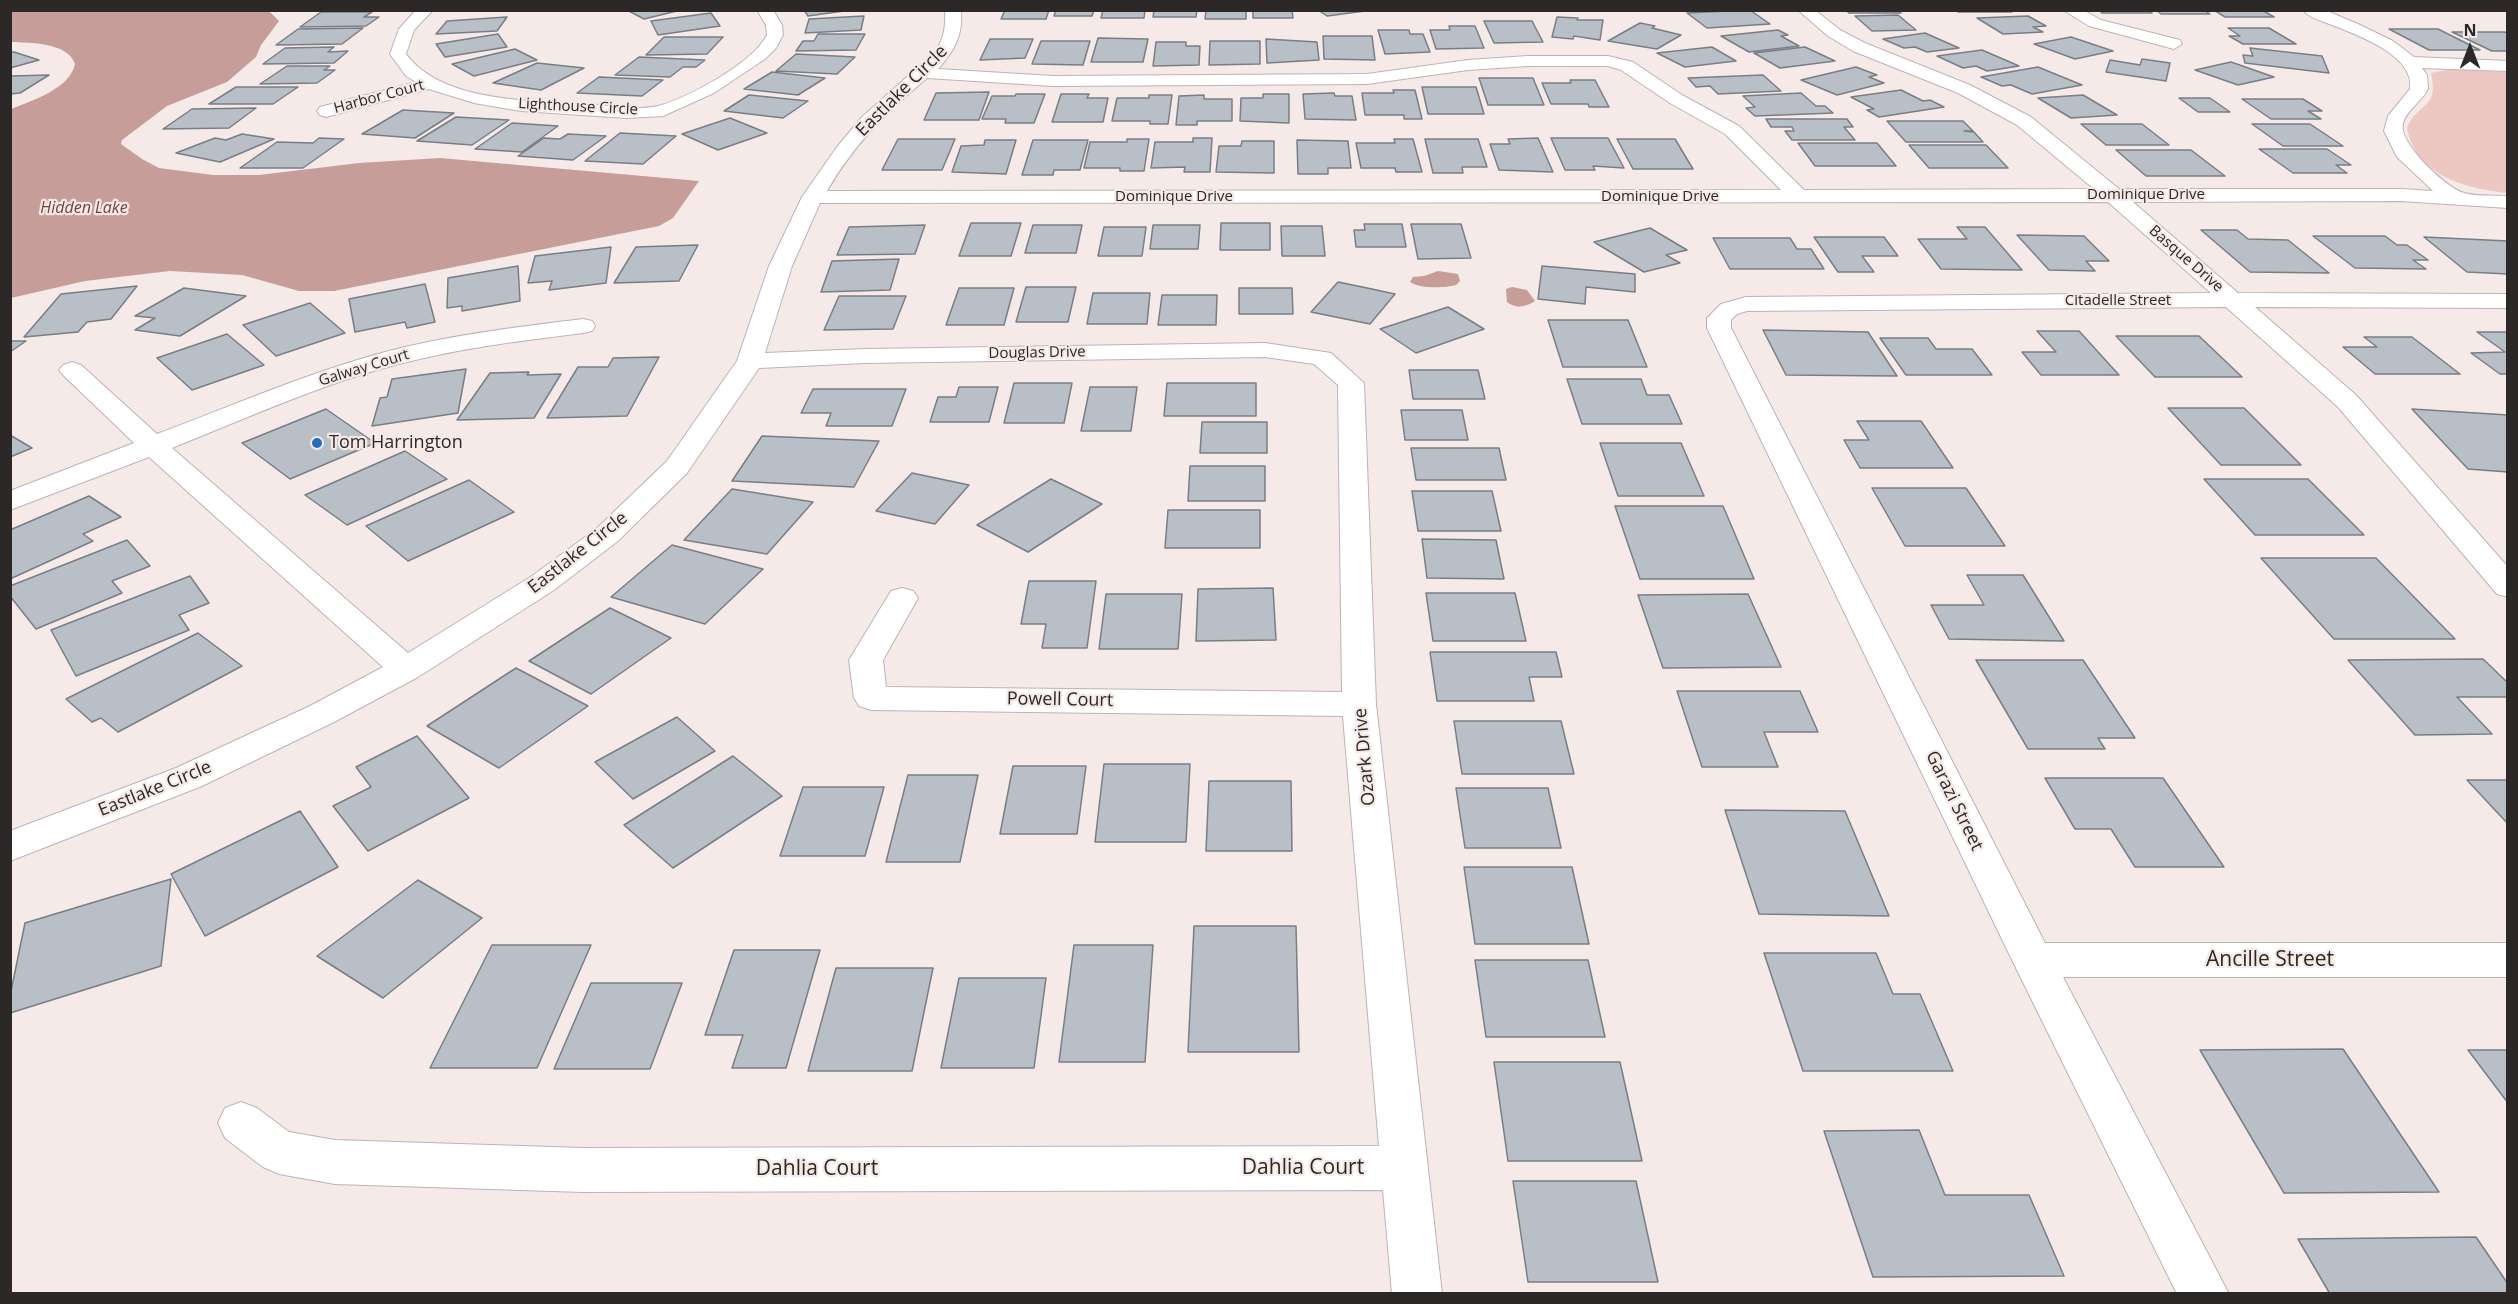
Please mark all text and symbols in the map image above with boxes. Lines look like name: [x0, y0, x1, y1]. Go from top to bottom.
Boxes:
north arrow: [2440, 18, 2500, 78]
text: N: [2463, 19, 2477, 41]
street label: Eastlake Circle: [852, 41, 952, 141]
street label: Harbor Court: [332, 76, 426, 118]
street label: Lighthouse Circle: [518, 95, 638, 119]
street label: Dominique Drive: [2087, 186, 2205, 204]
street label: Dominique Drive: [1115, 188, 1233, 206]
street label: Dominique Drive: [1601, 188, 1719, 206]
water label: Hidden Lake: [40, 198, 128, 218]
street label: Basque Drive: [2145, 222, 2227, 296]
street label: Citadelle Street: [2065, 292, 2171, 310]
street label: Douglas Drive: [988, 343, 1086, 363]
street label: Galway Court: [317, 346, 411, 390]
place label: Tom Harrington: [329, 432, 463, 454]
marker: Tom Harrington: [310, 436, 324, 450]
street label: Eastlake Circle: [524, 507, 632, 599]
street label: Powell Court: [1007, 688, 1113, 712]
street label: Ozark Drive: [1350, 707, 1380, 807]
street label: Garazi Street: [1921, 748, 1987, 854]
street label: Eastlake Circle: [95, 756, 215, 822]
street label: Ancille Street: [2206, 947, 2334, 973]
street label: Dahlia Court: [1242, 1155, 1364, 1181]
street label: Dahlia Court: [756, 1156, 878, 1182]

